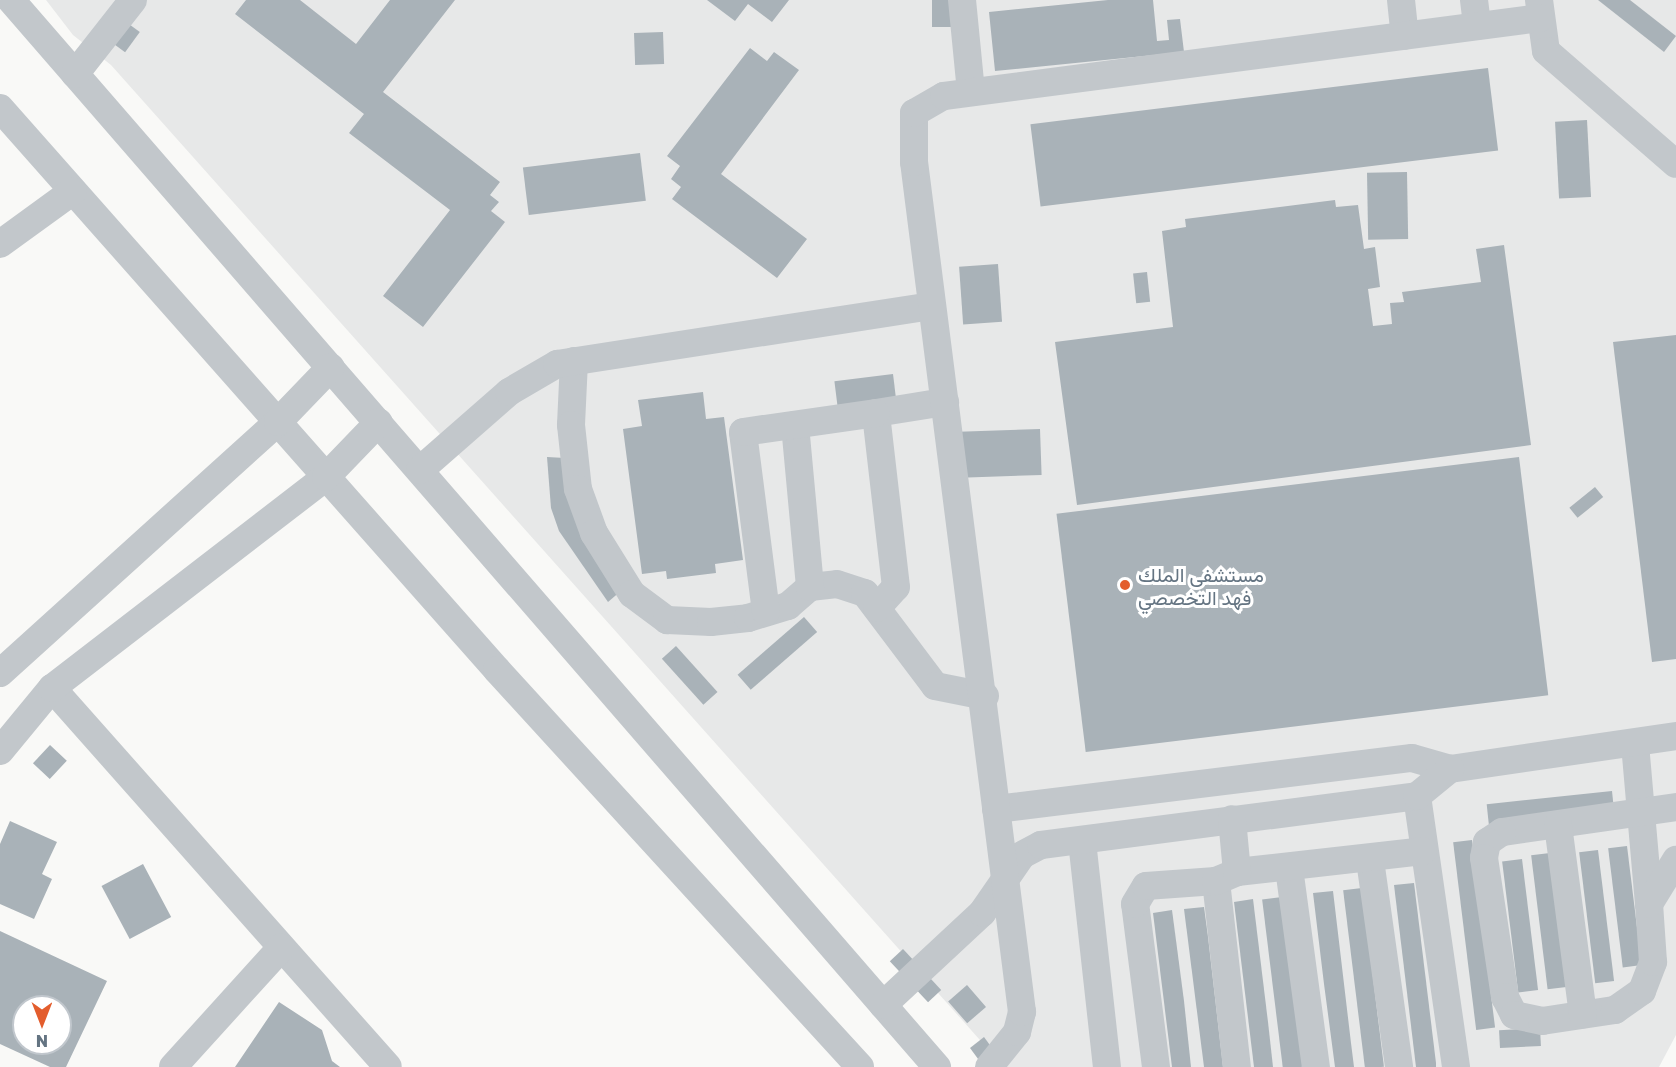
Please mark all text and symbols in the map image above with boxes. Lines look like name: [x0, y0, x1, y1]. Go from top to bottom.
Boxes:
place label: مستشفى الملك فهد التخصصي: [1138, 562, 1264, 609]
marker: مستشفى الملك فهد التخصصي: [1116, 576, 1134, 594]
north arrow: [12, 995, 72, 1055]
text: N: [36, 1031, 48, 1051]

